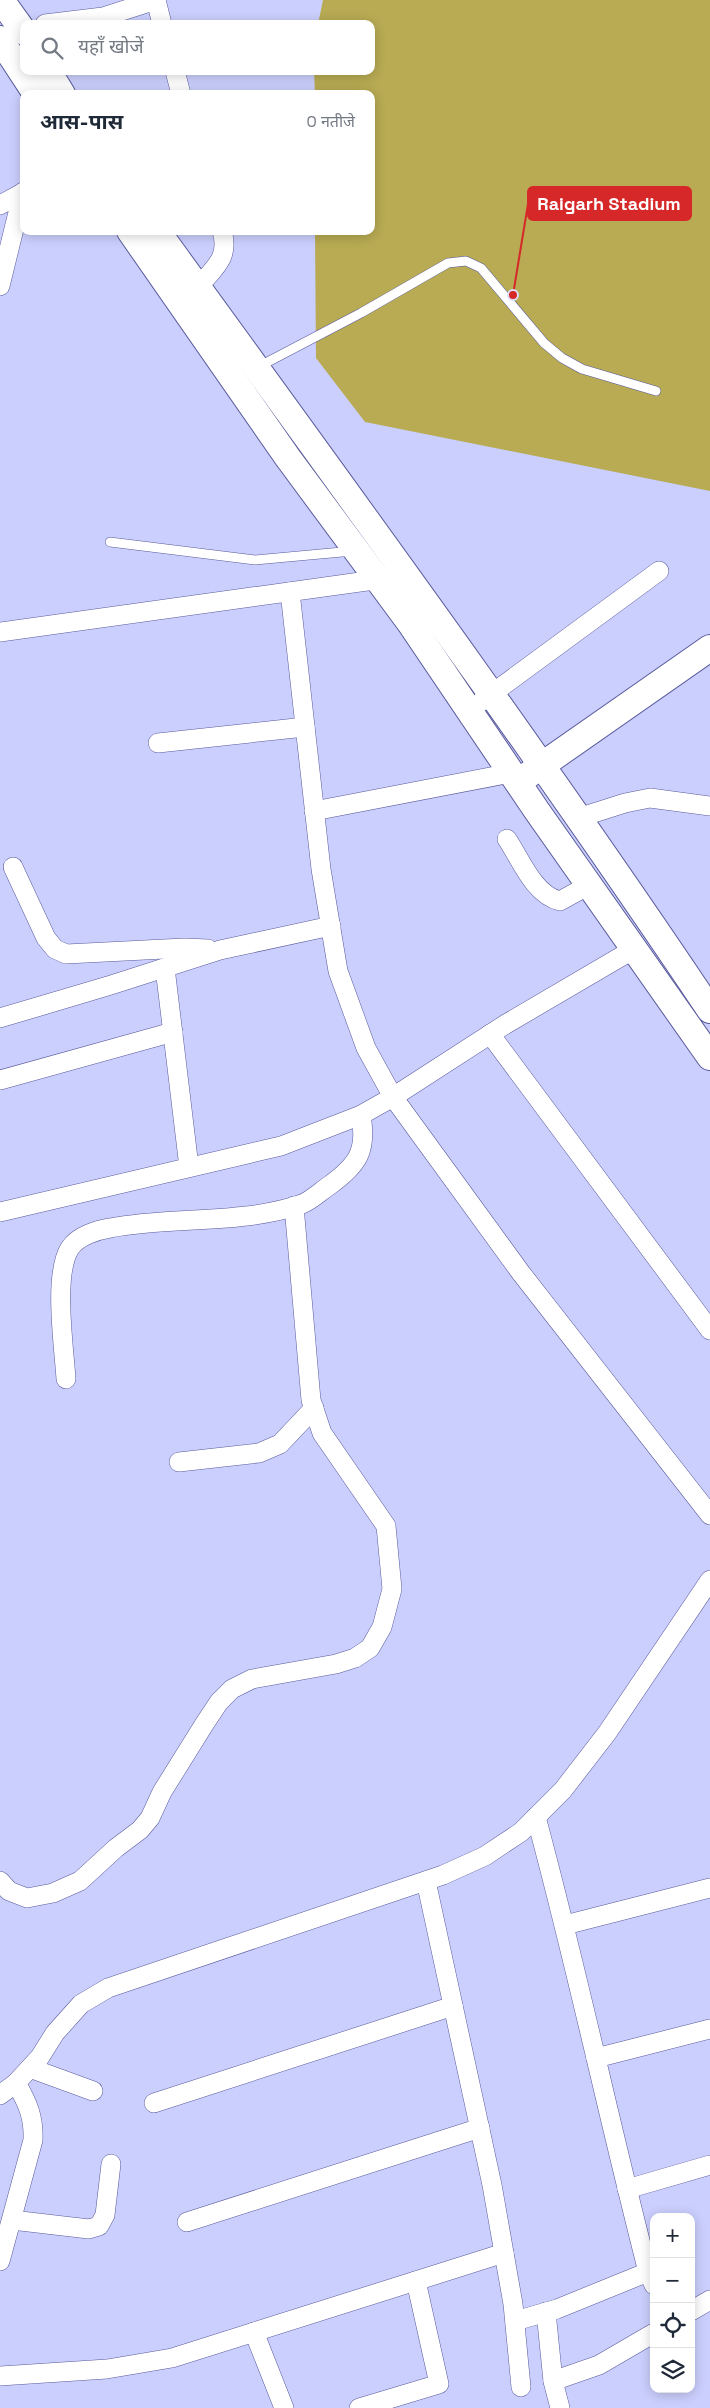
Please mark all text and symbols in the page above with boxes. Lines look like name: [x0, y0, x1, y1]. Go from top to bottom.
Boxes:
search box: [20, 20, 375, 75]
icon: search: [38, 34, 66, 62]
text: यहाँ खोजें: [78, 34, 143, 59]
text: आस-पास: [40, 108, 123, 135]
text: 0 नतीजे: [307, 111, 355, 132]
callout: Raigarh Stadium: [528, 187, 691, 220]
text: Raigarh Stadium: [537, 192, 681, 215]
map controls: [650, 2213, 695, 2393]
button: +: [650, 2213, 695, 2258]
button: −: [650, 2258, 695, 2303]
button: locate: [650, 2303, 695, 2348]
button: layers: [650, 2348, 695, 2393]

